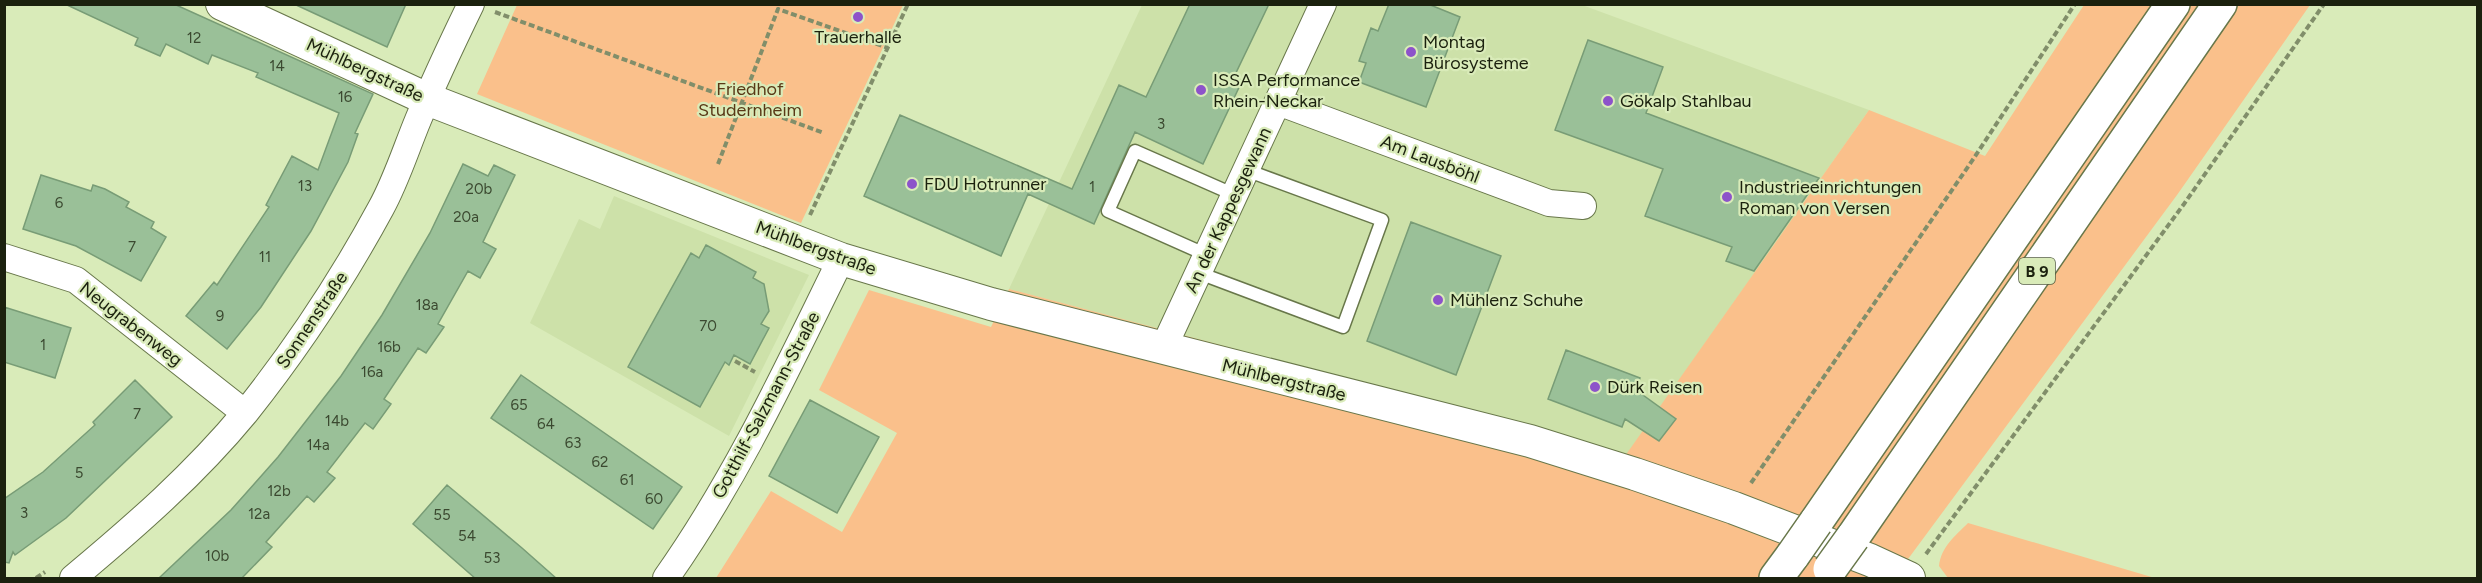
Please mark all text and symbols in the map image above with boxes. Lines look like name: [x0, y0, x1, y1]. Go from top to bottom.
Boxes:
marker: Trauerhalle: [851, 10, 865, 24]
place label: Trauerhalle: [814, 26, 902, 48]
house number: 12: [187, 29, 201, 47]
place label: Montag Bürosysteme: [1423, 31, 1529, 74]
street label: Mühlbergstraße: [303, 33, 427, 107]
marker: Montag Bürosysteme: [1404, 45, 1418, 59]
house number: 14: [269, 57, 285, 75]
place label: ISSA Performance Rhein-Neckar: [1213, 69, 1360, 112]
park label: Friedhof Studernheim: [698, 78, 802, 121]
marker: ISSA Performance Rhein-Neckar: [1194, 83, 1208, 97]
house number: 16: [338, 88, 353, 106]
place label: Gökalp Stahlbau: [1620, 90, 1752, 112]
marker: Gökalp Stahlbau: [1601, 94, 1615, 108]
house number: 3: [1157, 115, 1165, 133]
street label: An der Kappesgewann: [1180, 124, 1276, 296]
street label: Am Lausböhl: [1378, 130, 1482, 188]
place label: FDU Hotrunner: [924, 173, 1046, 195]
place label: Industrieeinrichtungen Roman von Versen: [1739, 176, 1921, 219]
house number: 13: [298, 177, 312, 195]
marker: FDU Hotrunner: [905, 177, 919, 191]
house number: 1: [1089, 178, 1095, 196]
house number: 20b: [466, 180, 493, 198]
marker: Industrieeinrichtungen Roman von Versen: [1720, 190, 1734, 204]
house number: 6: [55, 194, 64, 212]
house number: 20a: [453, 208, 479, 226]
street label: Mühlbergstraße: [753, 216, 879, 280]
house number: 7: [128, 238, 136, 256]
house number: 11: [259, 248, 271, 266]
road number: B 9: [2019, 258, 2055, 284]
street label: Sonnenstraße: [272, 267, 352, 373]
street label: Neugrabenweg: [75, 277, 187, 371]
place label: Mühlenz Schuhe: [1450, 289, 1583, 311]
marker: Mühlenz Schuhe: [1431, 293, 1445, 307]
house number: 18a: [415, 296, 439, 314]
house number: 9: [216, 307, 224, 325]
street label: Gotthilf-Salzmann-Straße: [707, 308, 825, 502]
house number: 70: [699, 317, 717, 335]
house number: 1: [40, 336, 46, 354]
house number: 16b: [377, 338, 401, 356]
street label: Mühlbergstraße: [1220, 354, 1348, 406]
house number: 16a: [361, 363, 383, 381]
place label: Dürk Reisen: [1607, 376, 1702, 398]
marker: Dürk Reisen: [1588, 380, 1602, 394]
house number: 65: [510, 396, 528, 414]
house number: 7: [133, 405, 141, 423]
house number: 14b: [325, 412, 349, 430]
house number: 64: [537, 415, 555, 433]
house number: 63: [565, 434, 581, 452]
house number: 14a: [306, 436, 330, 454]
house number: 62: [592, 453, 608, 471]
house number: 5: [75, 464, 83, 482]
house number: 61: [620, 471, 634, 489]
house number: 12b: [267, 482, 291, 500]
house number: 60: [645, 490, 663, 508]
house number: 3: [20, 504, 28, 522]
house number: 12a: [248, 505, 270, 523]
house number: 55: [433, 506, 451, 524]
house number: 54: [458, 527, 476, 545]
house number: 10b: [205, 547, 230, 565]
house number: 53: [484, 549, 500, 567]

